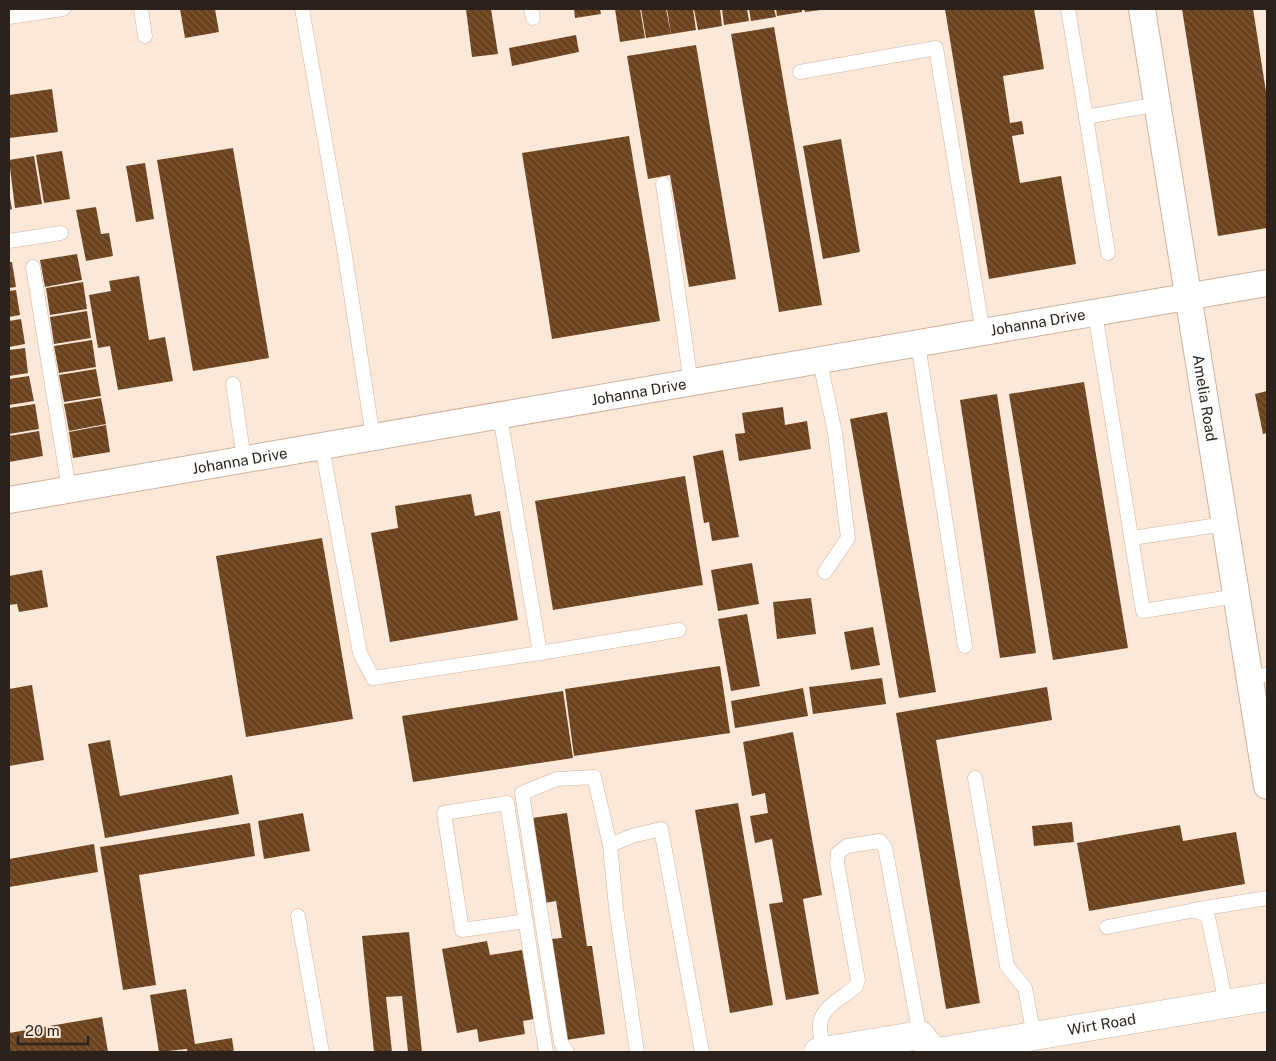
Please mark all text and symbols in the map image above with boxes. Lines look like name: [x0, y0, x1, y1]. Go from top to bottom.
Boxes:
street label: Johanna Drive: [989, 306, 1087, 339]
street label: Amelia Road: [1190, 353, 1220, 443]
street label: Johanna Drive: [590, 375, 688, 408]
street label: Johanna Drive: [191, 444, 289, 477]
street label: Wirt Road: [1066, 1010, 1137, 1038]
scale bar: [18, 1014, 88, 1046]
text: 20 m: [25, 1022, 60, 1039]

